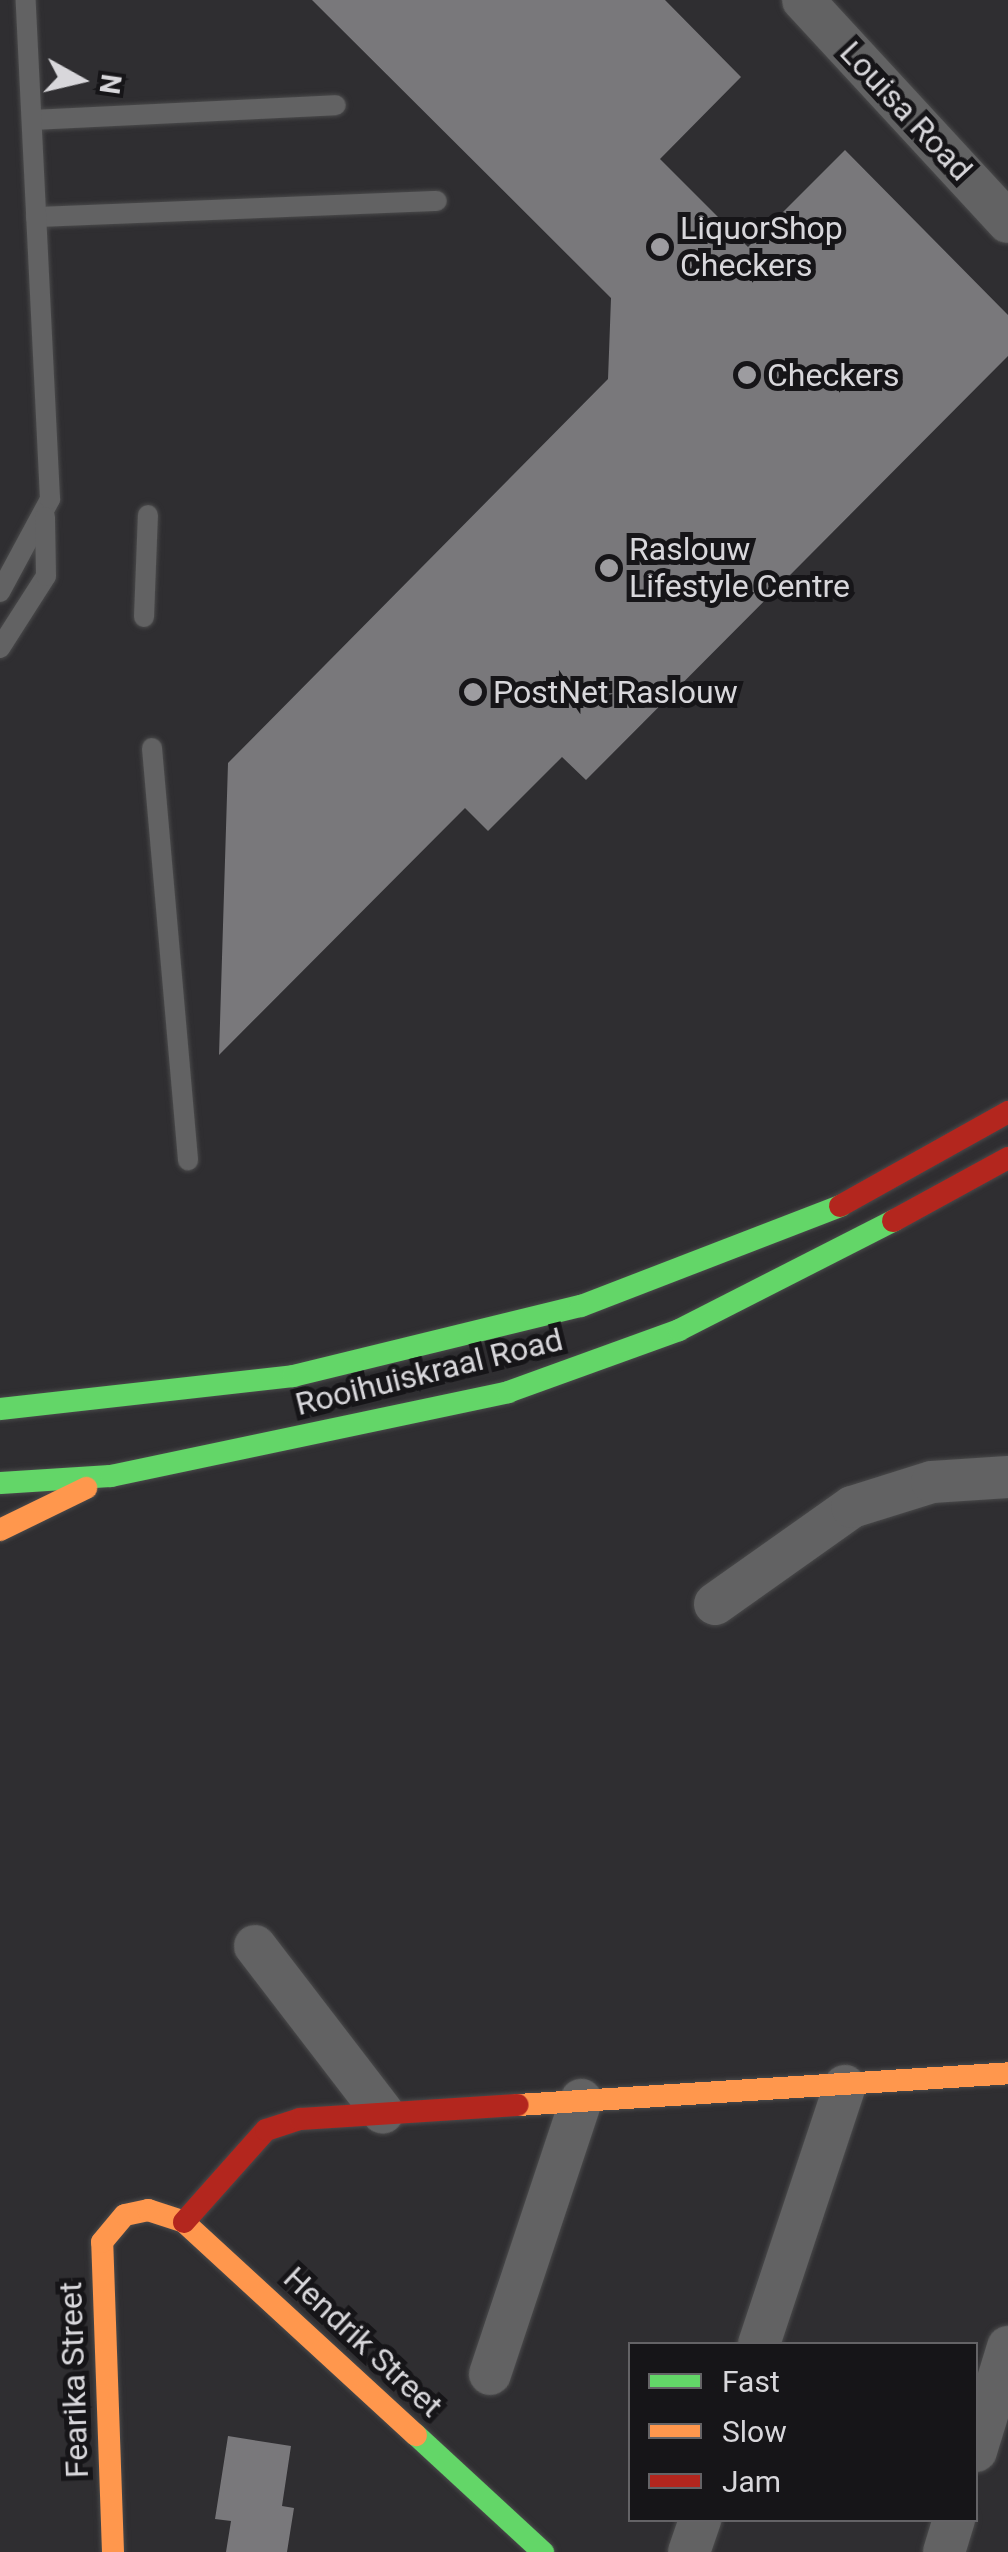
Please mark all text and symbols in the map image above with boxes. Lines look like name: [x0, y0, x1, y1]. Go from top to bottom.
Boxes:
north arrow: [30, 30, 130, 130]
street label: Louisa Road: [832, 33, 980, 189]
text: N: [92, 72, 128, 96]
place label: LiquorShop Checkers: [680, 210, 843, 285]
marker: LiquorShop Checkers: [649, 236, 671, 258]
place label: Checkers: [767, 356, 899, 394]
marker: Checkers: [736, 364, 758, 386]
place label: Raslouw Lifestyle Centre: [629, 531, 850, 606]
marker: Raslouw Lifestyle Centre: [598, 557, 620, 579]
place label: PostNet Raslouw: [493, 673, 738, 711]
marker: PostNet Raslouw: [462, 681, 484, 703]
street label: Rooihuiskraal Road: [291, 1320, 567, 1424]
street label: Hendrik Street: [276, 2259, 450, 2425]
street label: Fearika Street: [51, 2281, 97, 2479]
legend: [628, 2342, 978, 2522]
text: Fast: [722, 2364, 780, 2399]
text: Slow: [722, 2414, 787, 2449]
text: Jam: [722, 2464, 781, 2499]

